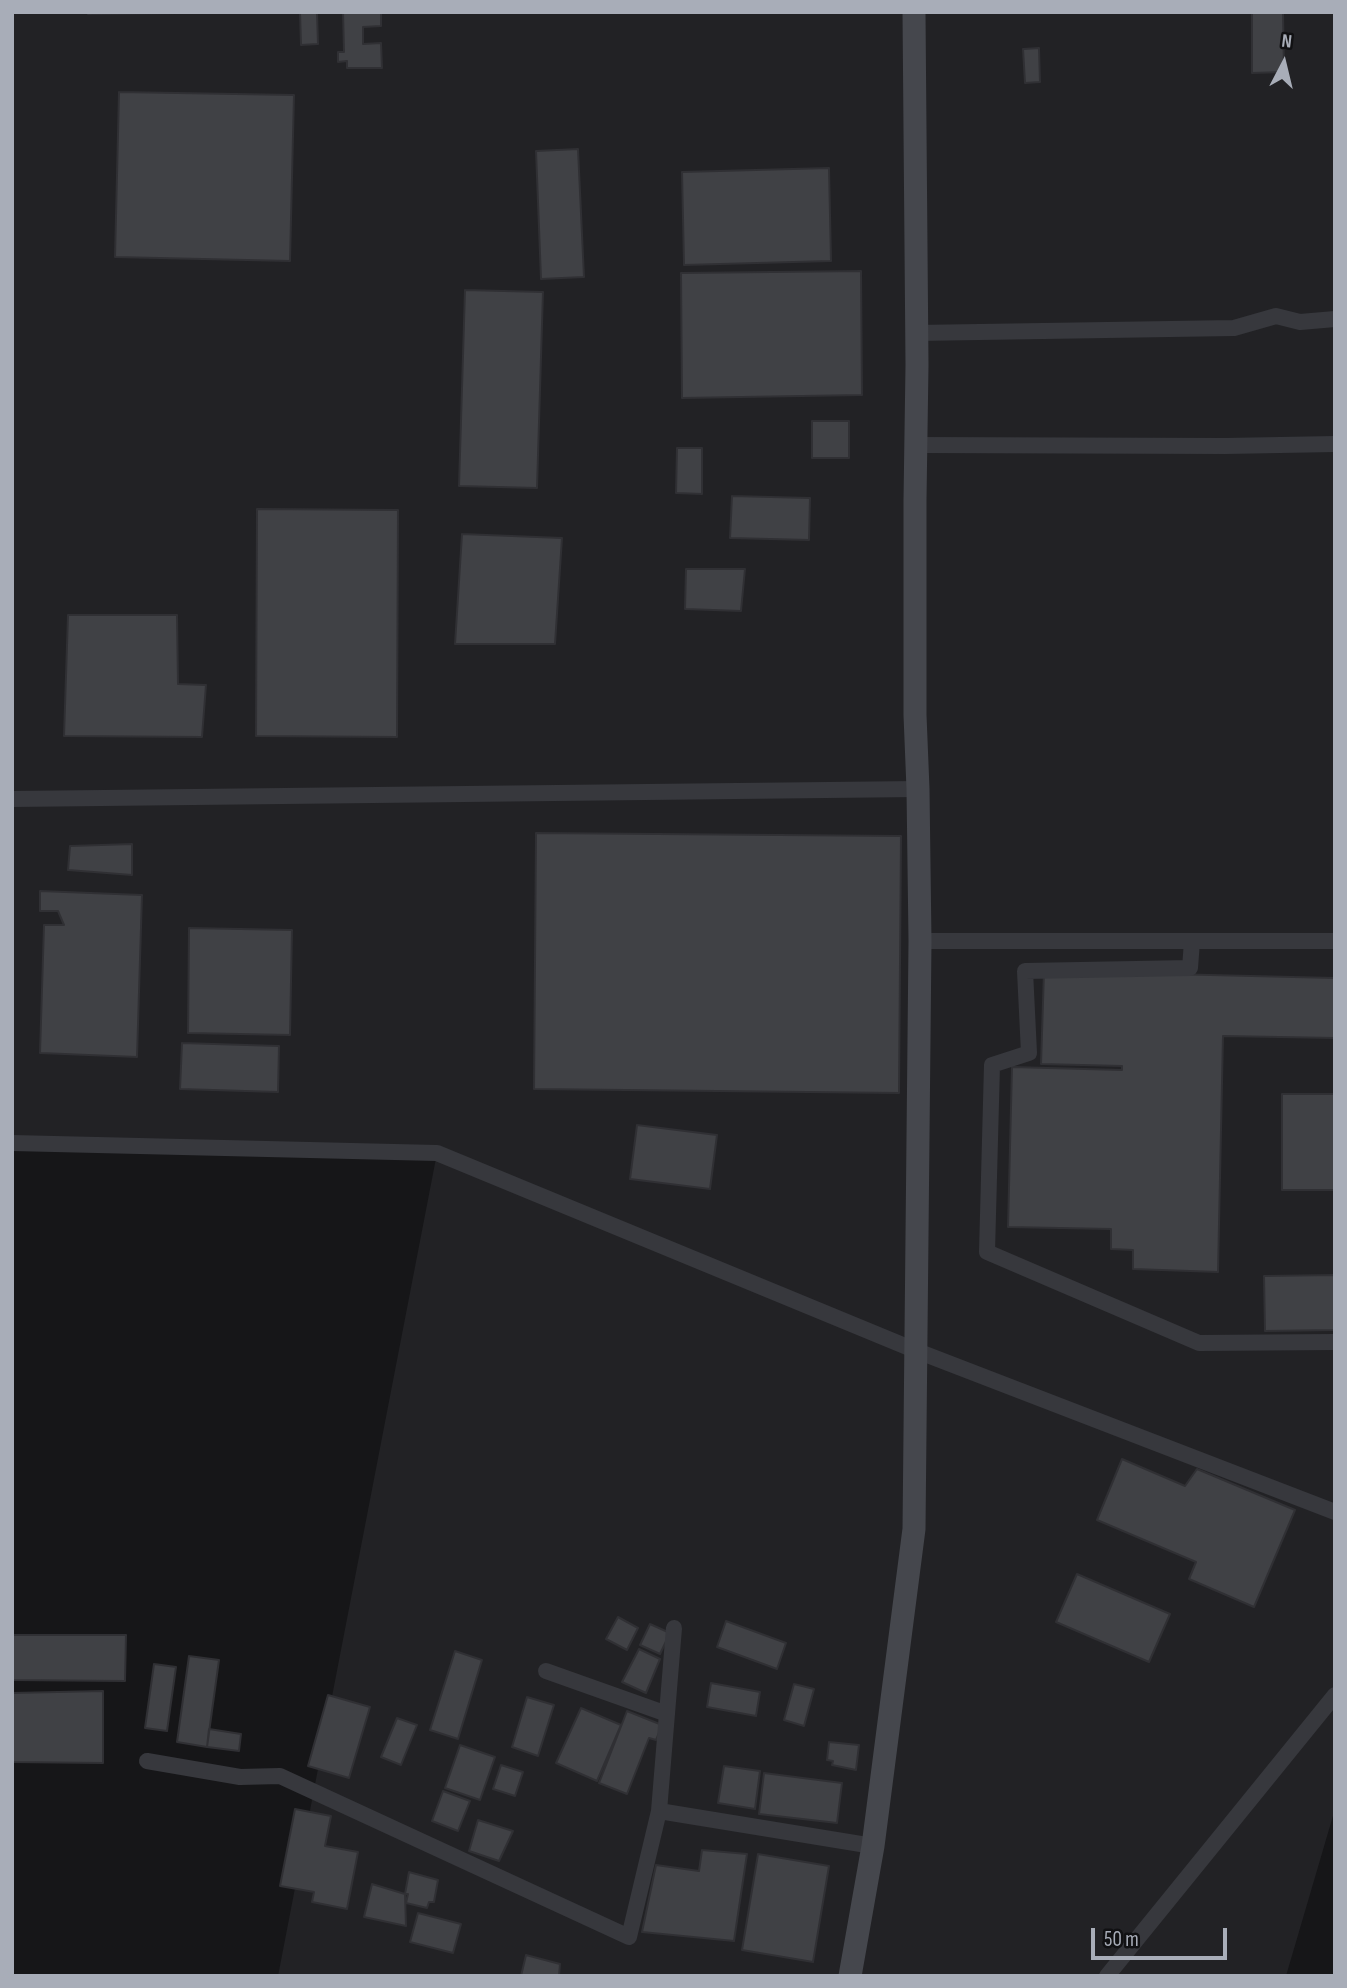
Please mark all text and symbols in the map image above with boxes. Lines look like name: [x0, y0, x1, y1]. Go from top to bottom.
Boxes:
north arrow: [1249, 28, 1319, 98]
text: N: [1280, 30, 1293, 54]
scale bar: [1095, 1914, 1232, 1958]
text: 50 m: [1104, 1927, 1139, 1952]

